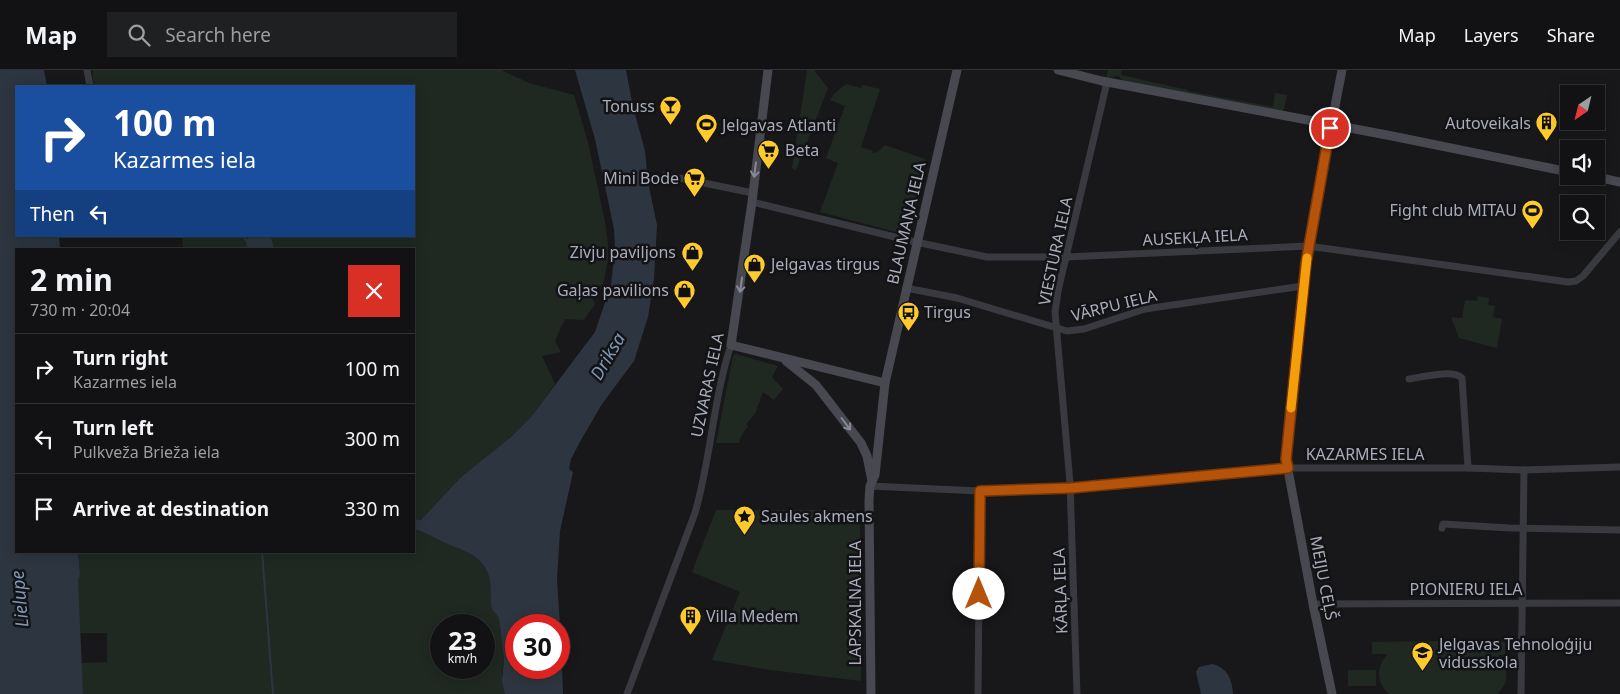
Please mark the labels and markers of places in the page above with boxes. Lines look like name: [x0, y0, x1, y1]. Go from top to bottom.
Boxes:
bar icon: Tonuss: [659, 94, 683, 125]
place label: Tonuss: [602, 95, 655, 117]
pin: [1309, 107, 1351, 149]
building icon: Autoveikals: [1535, 111, 1559, 142]
place label: Autoveikals: [1445, 112, 1531, 134]
sports icon: Jelgavas Atlanti: [694, 113, 718, 144]
place label: Jelgavas Atlanti: [720, 114, 836, 136]
supermarket icon: Beta: [757, 138, 781, 169]
place label: Beta: [785, 139, 819, 161]
supermarket icon: Mini Bode: [683, 166, 707, 197]
place label: Mini Bode: [603, 167, 679, 189]
sports icon: Fight club MITAU: [1521, 198, 1545, 229]
place label: Fight club MITAU: [1390, 199, 1517, 221]
shop icon: Zivju paviljons: [680, 240, 704, 271]
place label: Zivju paviljons: [570, 241, 676, 263]
shop icon: Jelgavas tirgus: [743, 252, 767, 283]
place label: Jelgavas tirgus: [769, 253, 880, 275]
shop icon: Gaļas pavilions: [673, 278, 697, 309]
place label: Gaļas pavilions: [557, 279, 669, 301]
bus stop icon: Tirgus: [896, 300, 920, 331]
place label: Tirgus: [924, 301, 971, 323]
place icon: Saules akmens: [733, 504, 757, 535]
place label: Saules akmens: [761, 505, 873, 527]
building icon: Villa Medem: [678, 604, 702, 635]
place label: Villa Medem: [706, 605, 798, 627]
place label: Jelgavas Tehnoloģiju vidusskola: [1437, 633, 1592, 673]
school or university icon: Jelgavas Tehnoloģiju vidusskola: [1411, 641, 1435, 672]

